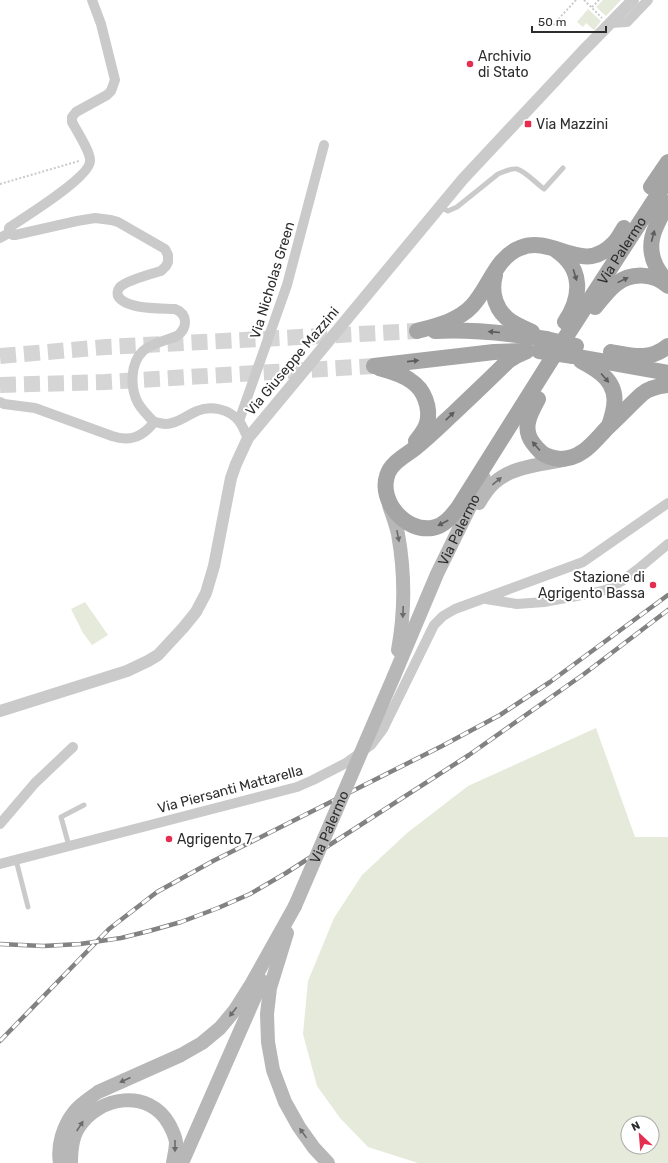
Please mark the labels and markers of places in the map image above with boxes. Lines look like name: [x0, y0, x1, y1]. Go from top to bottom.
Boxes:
place label: Archivio di Stato: [478, 48, 531, 81]
marker: Archivio di Stato: [465, 59, 475, 69]
place label: Via Mazzini: [536, 116, 608, 133]
marker: Via Mazzini: [523, 119, 533, 129]
place label: Stazione di Agrigento Bassa: [538, 569, 645, 602]
marker: Stazione di Agrigento Bassa: [648, 580, 658, 590]
place label: Agrigento 7: [177, 831, 252, 848]
marker: Agrigento 7: [164, 834, 174, 844]

